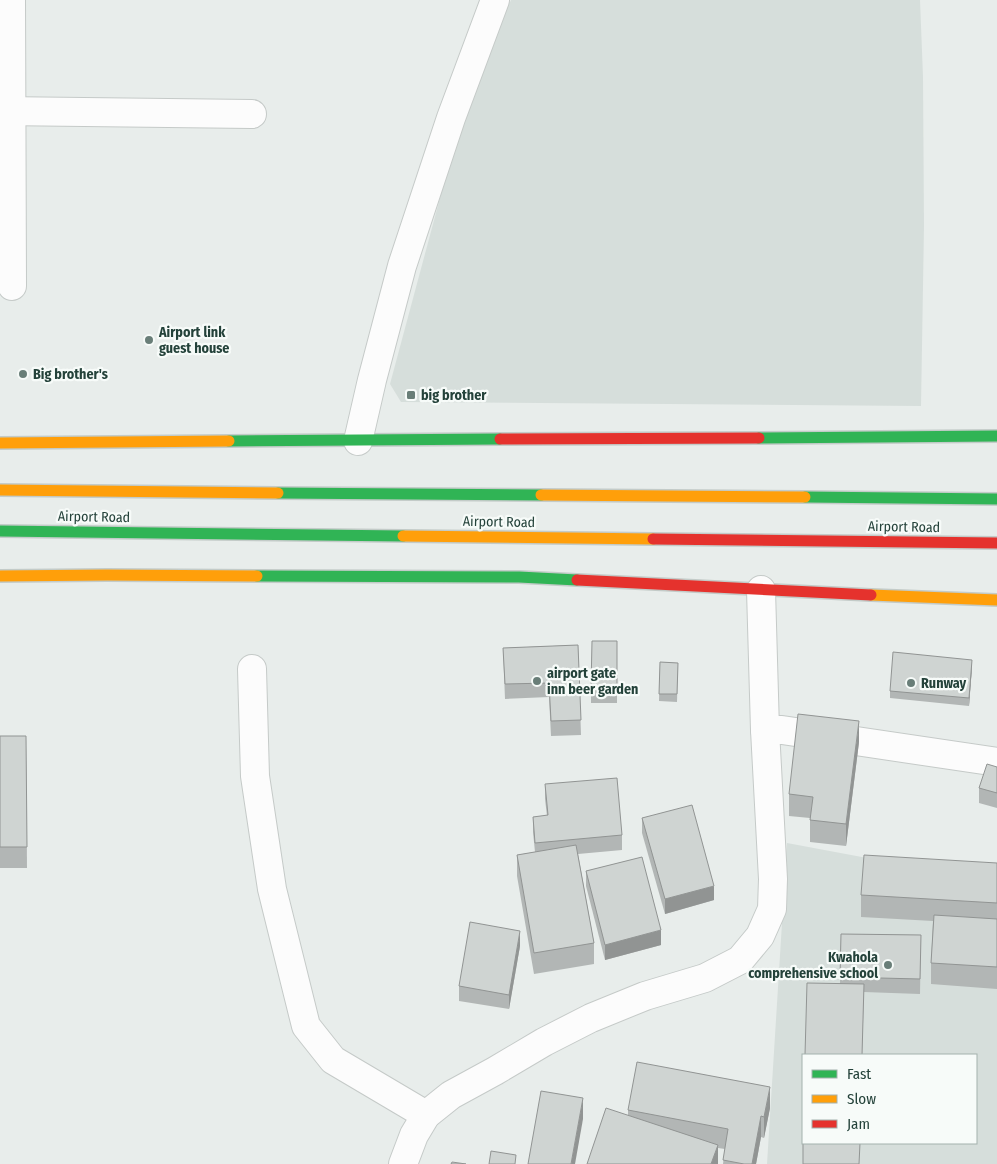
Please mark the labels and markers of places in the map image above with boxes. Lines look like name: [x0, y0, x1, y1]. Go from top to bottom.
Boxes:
place label: Airport link guest house: [158, 324, 229, 357]
marker: Airport link guest house: [143, 334, 155, 346]
place label: Big brother's: [33, 366, 108, 383]
marker: Big brother's: [17, 368, 29, 380]
place label: big brother: [421, 387, 487, 404]
marker: big brother: [405, 389, 417, 401]
place label: airport gate inn beer garden: [547, 665, 638, 698]
marker: airport gate inn beer garden: [531, 675, 543, 687]
place label: Runway: [921, 675, 967, 692]
marker: Runway: [905, 677, 917, 689]
place label: Kwahola comprehensive school: [748, 949, 878, 982]
marker: Kwahola comprehensive school: [882, 959, 894, 971]

